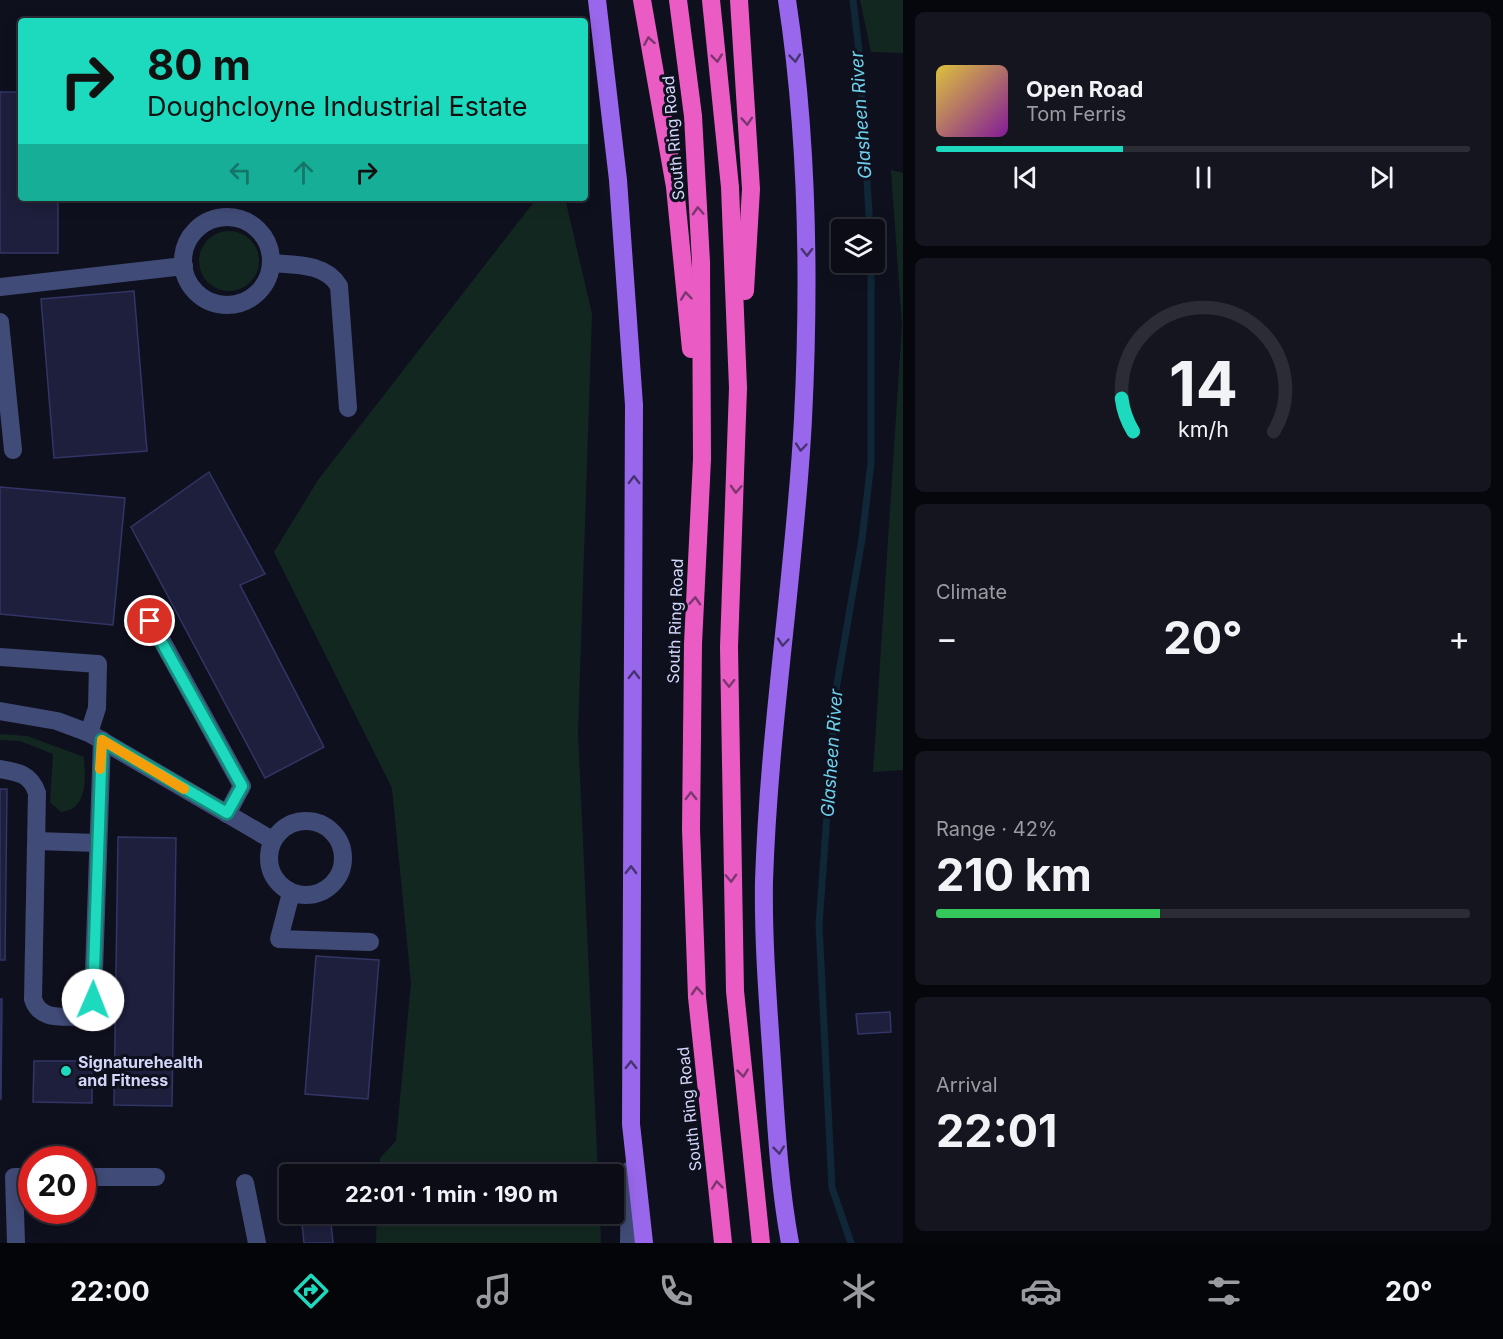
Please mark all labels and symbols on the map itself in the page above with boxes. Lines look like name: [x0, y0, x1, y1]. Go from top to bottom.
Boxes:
one-way arrow: [643, 36, 656, 46]
water label: Glasheen River: [845, 49, 875, 180]
one-way arrow: [788, 53, 801, 62]
one-way arrow: [710, 54, 723, 63]
street label: South Ring Road: [658, 75, 688, 201]
one-way arrow: [740, 117, 753, 126]
one-way arrow: [692, 207, 705, 216]
one-way arrow: [801, 248, 813, 257]
one-way arrow: [680, 292, 693, 301]
one-way arrow: [795, 443, 808, 452]
one-way arrow: [628, 476, 640, 485]
one-way arrow: [730, 484, 743, 493]
street label: South Ring Road: [663, 558, 687, 684]
pin: [124, 595, 175, 646]
one-way arrow: [688, 597, 701, 606]
one-way arrow: [777, 637, 790, 646]
one-way arrow: [628, 671, 640, 680]
one-way arrow: [723, 679, 735, 688]
water label: Glasheen River: [817, 687, 847, 818]
one-way arrow: [685, 791, 698, 800]
one-way arrow: [625, 866, 638, 875]
one-way arrow: [725, 874, 738, 883]
position arrow: [61, 968, 125, 1032]
one-way arrow: [691, 986, 704, 995]
street label: South Ring Road: [673, 1046, 705, 1172]
place label: Signaturehealth and Fitness: [78, 1052, 203, 1090]
one-way arrow: [625, 1061, 637, 1070]
marker: Signaturehealth and Fitness: [59, 1064, 73, 1078]
one-way arrow: [736, 1068, 749, 1078]
one-way arrow: [772, 1145, 785, 1154]
speed limit sign: 20: [18, 1146, 96, 1224]
one-way arrow: [711, 1180, 724, 1189]

